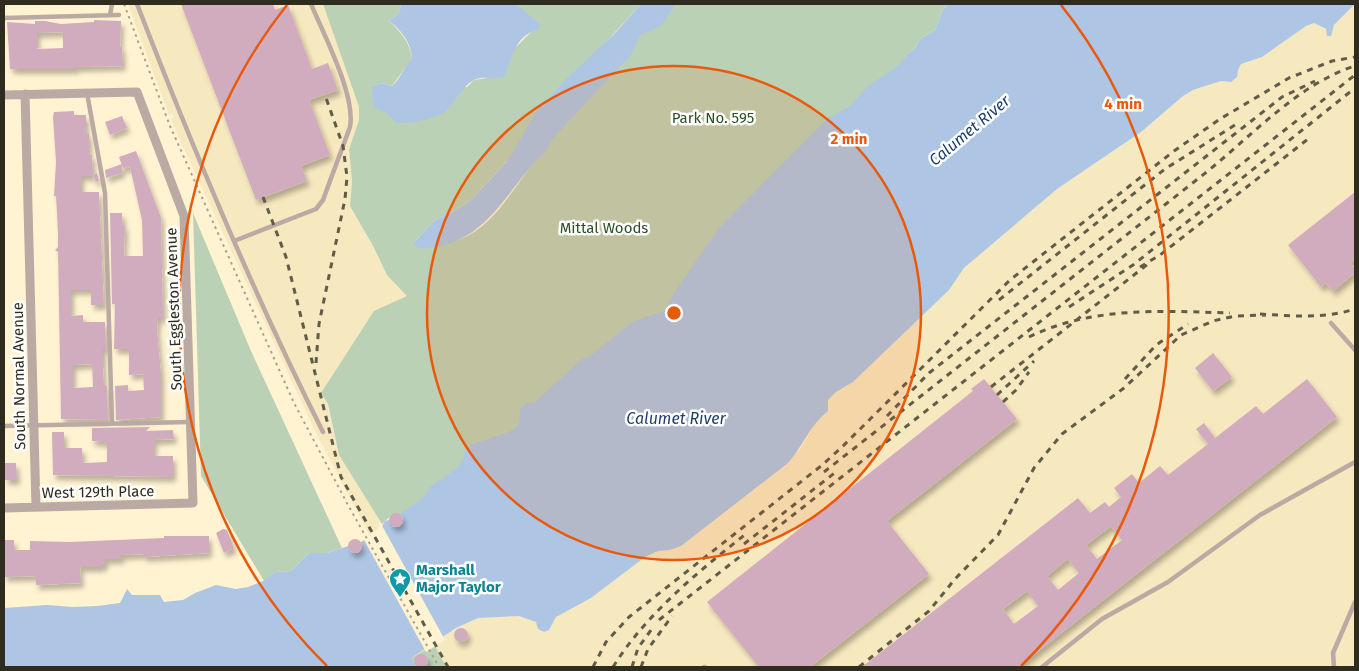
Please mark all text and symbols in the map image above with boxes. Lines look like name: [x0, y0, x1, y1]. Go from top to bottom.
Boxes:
water label: Calumet River: [925, 91, 1014, 170]
text: 4 min: [1104, 95, 1142, 113]
park label: Park No. 595: [672, 109, 754, 127]
text: 2 min: [831, 130, 867, 148]
park label: Mittal Woods: [560, 219, 648, 237]
street label: South Eggleston Avenue: [162, 227, 186, 391]
street label: South Normal Avenue: [9, 302, 29, 450]
centre of rings: [665, 304, 683, 322]
water label: Calumet River: [626, 409, 727, 428]
street label: West 129th Place: [41, 482, 155, 502]
place label: Marshall Major Taylor: [416, 561, 502, 596]
place icon: Marshall Major Taylor: [388, 567, 412, 598]

